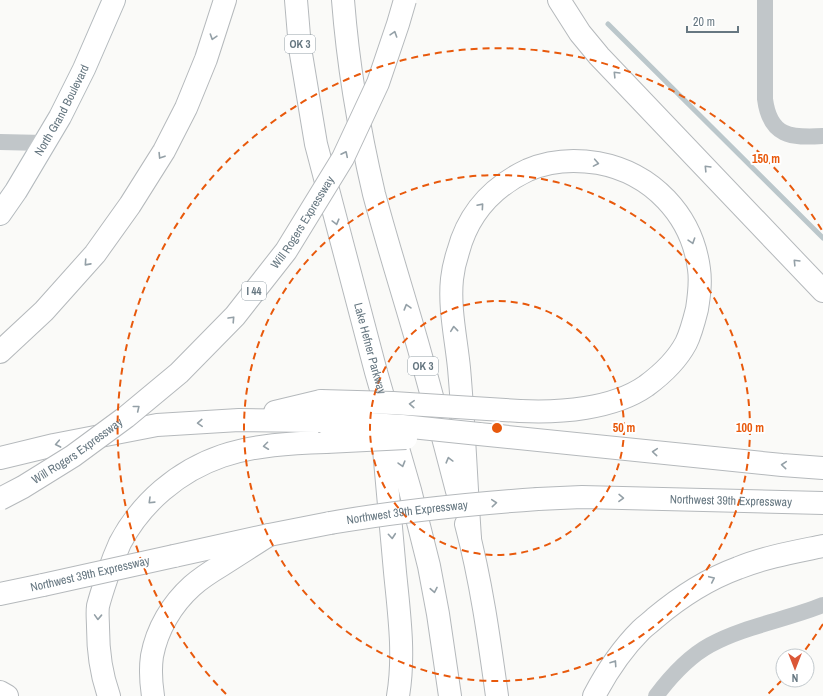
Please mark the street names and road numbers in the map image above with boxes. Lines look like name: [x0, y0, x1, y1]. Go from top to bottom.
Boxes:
road number: OK 3: [285, 35, 315, 53]
street label: North Grand Boulevard: [31, 62, 93, 159]
street label: Will Rogers Expressway: [267, 173, 338, 272]
road number: I 44: [242, 282, 266, 300]
street label: Lake Hefner Parkway: [350, 301, 390, 396]
road number: OK 3: [408, 357, 438, 375]
street label: Will Rogers Expressway: [29, 414, 126, 488]
street label: Northwest 39th Expressway: [670, 491, 792, 510]
street label: Northwest 39th Expressway: [345, 497, 469, 528]
street label: Northwest 39th Expressway: [29, 552, 151, 596]

